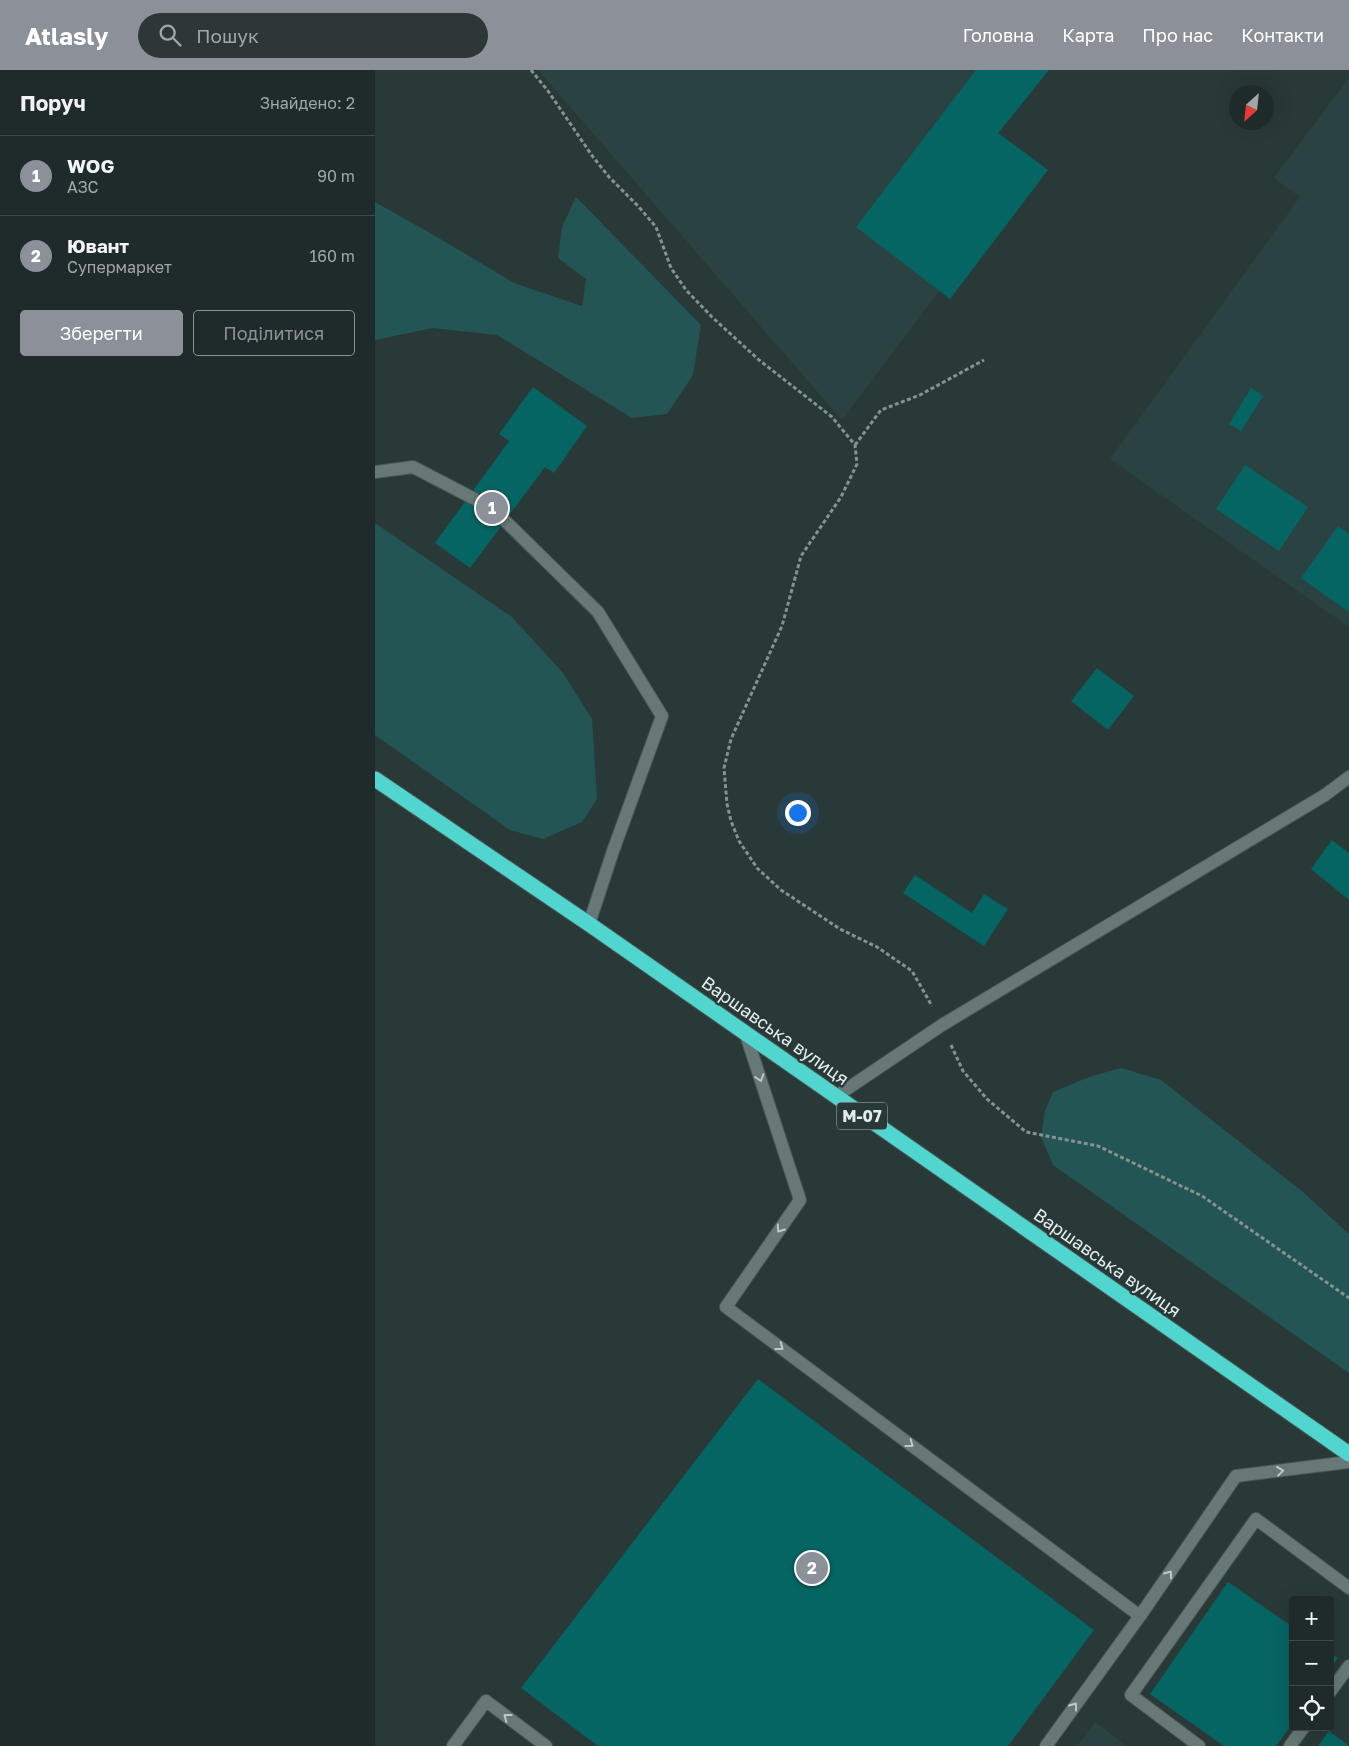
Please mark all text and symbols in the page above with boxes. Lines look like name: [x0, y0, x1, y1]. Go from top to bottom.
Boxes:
search box: [138, 13, 488, 58]
text: Atlasly: [25, 21, 108, 50]
icon: search: [156, 21, 184, 49]
text: Пошук: [196, 24, 259, 47]
text: Головна: [963, 24, 1034, 46]
text: Карта: [1062, 24, 1114, 46]
text: Про нас: [1142, 24, 1213, 46]
text: Контакти: [1241, 24, 1324, 46]
north arrow: [1229, 85, 1274, 130]
text: Поруч: [20, 90, 86, 116]
text: Знайдено: 2: [260, 93, 355, 113]
text: WOG: [67, 154, 114, 177]
text: 1: [32, 166, 40, 186]
text: 90 m: [317, 166, 355, 186]
text: АЗС: [67, 177, 98, 197]
text: Ювант: [67, 234, 129, 257]
text: 2: [31, 246, 41, 266]
text: 160 m: [309, 246, 355, 266]
text: Супермаркет: [67, 257, 172, 277]
button: Зберегти: [20, 310, 183, 356]
button: Поділитися: [193, 310, 355, 356]
pin: 1: [476, 489, 508, 527]
your location: [785, 800, 811, 826]
street label: Варшавська вулиця: [698, 971, 854, 1089]
one-way arrow: [754, 1074, 764, 1082]
road number: М-07: [837, 1102, 887, 1130]
street label: Варшавська вулиця: [1030, 1203, 1186, 1321]
one-way arrow: [777, 1223, 787, 1232]
one-way arrow: [774, 1341, 784, 1350]
one-way arrow: [904, 1439, 913, 1447]
one-way arrow: [1276, 1466, 1284, 1477]
pin: 2: [796, 1549, 828, 1587]
one-way arrow: [1163, 1570, 1172, 1580]
map controls: [1289, 1596, 1334, 1731]
button: +: [1289, 1596, 1334, 1641]
button: −: [1289, 1641, 1334, 1686]
button: locate: [1289, 1686, 1334, 1731]
one-way arrow: [1068, 1703, 1077, 1712]
one-way arrow: [503, 1714, 513, 1723]

